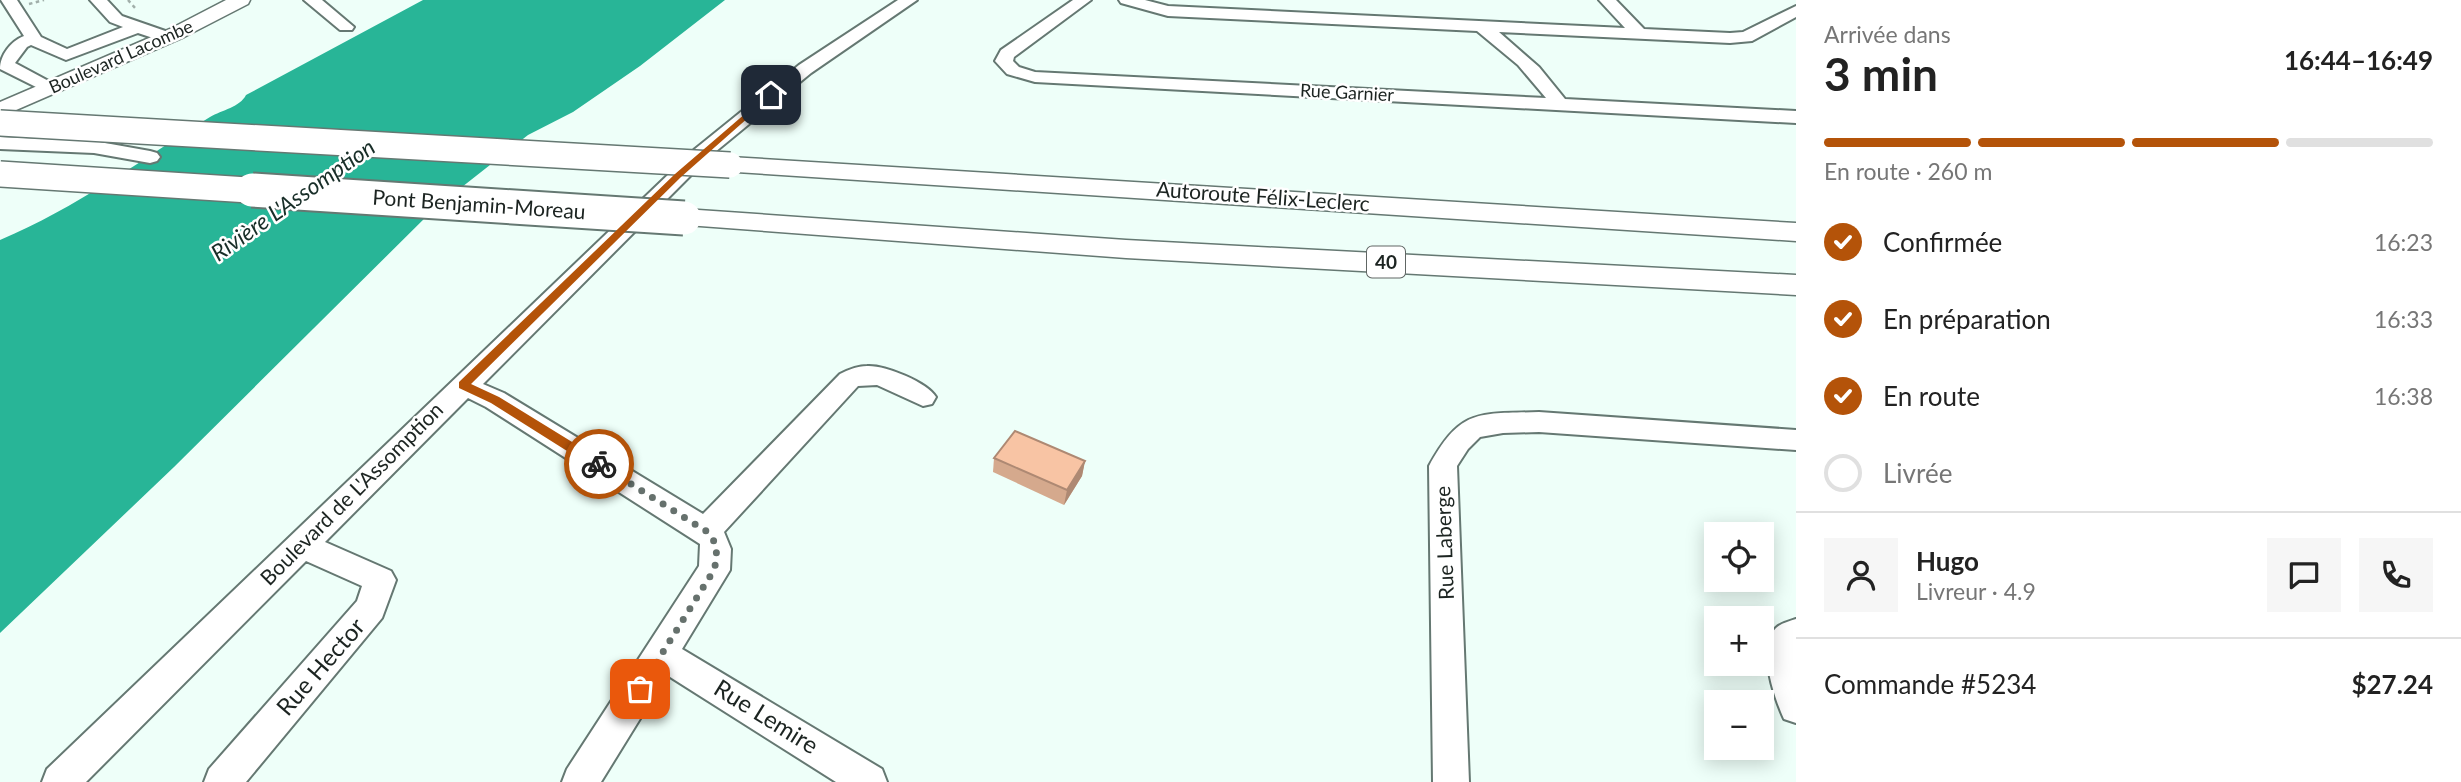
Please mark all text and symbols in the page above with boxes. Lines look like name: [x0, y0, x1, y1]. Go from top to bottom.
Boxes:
street label: Boulevard Lacombe: [45, 14, 196, 98]
text: Arrivée dans: [1824, 20, 1951, 48]
text: 16:44–16:49: [2284, 44, 2433, 76]
text: 3 min: [1824, 46, 1938, 101]
pin: [741, 65, 801, 125]
icon: home: [752, 76, 790, 114]
street label: Rue Garnier: [1300, 79, 1395, 105]
water label: Rivière L'Assomption: [205, 132, 380, 266]
text: En route · 260 m: [1824, 157, 1992, 185]
street label: Autoroute Félix-Leclerc: [1155, 176, 1371, 215]
street label: Pont Benjamin-Moreau: [372, 184, 586, 223]
icon: check: [1824, 223, 1862, 261]
text: Confirmée: [1883, 226, 2002, 258]
text: 16:23: [2374, 228, 2433, 256]
road number: 40: [1367, 246, 1405, 278]
icon: check: [1824, 300, 1862, 338]
text: En préparation: [1883, 303, 2051, 335]
text: 16:33: [2374, 305, 2433, 333]
icon: check: [1824, 377, 1862, 415]
text: En route: [1883, 380, 1980, 412]
text: 16:38: [2374, 382, 2433, 410]
street label: Boulevard de L'Assomption: [254, 396, 447, 589]
courier: [564, 429, 634, 499]
icon: bike: [580, 445, 618, 483]
text: Livrée: [1883, 457, 1952, 489]
street label: Rue Laberge: [1429, 486, 1458, 601]
map controls: [1704, 522, 1774, 760]
button: locate: [1704, 522, 1774, 592]
button: person: [1824, 538, 1898, 612]
button: chat: [2267, 538, 2341, 612]
button: phone: [2359, 538, 2433, 612]
text: Hugo: [1916, 545, 1979, 577]
text: Livreur · 4.9: [1916, 577, 2036, 605]
button: +: [1704, 606, 1774, 676]
street label: Rue Hector: [270, 611, 370, 721]
pin: [610, 659, 670, 719]
text: Commande #5234: [1824, 668, 2036, 700]
text: $27.24: [2351, 668, 2433, 700]
icon: bag: [621, 670, 659, 708]
street label: Rue Lemire: [709, 672, 824, 759]
button: −: [1704, 690, 1774, 760]

